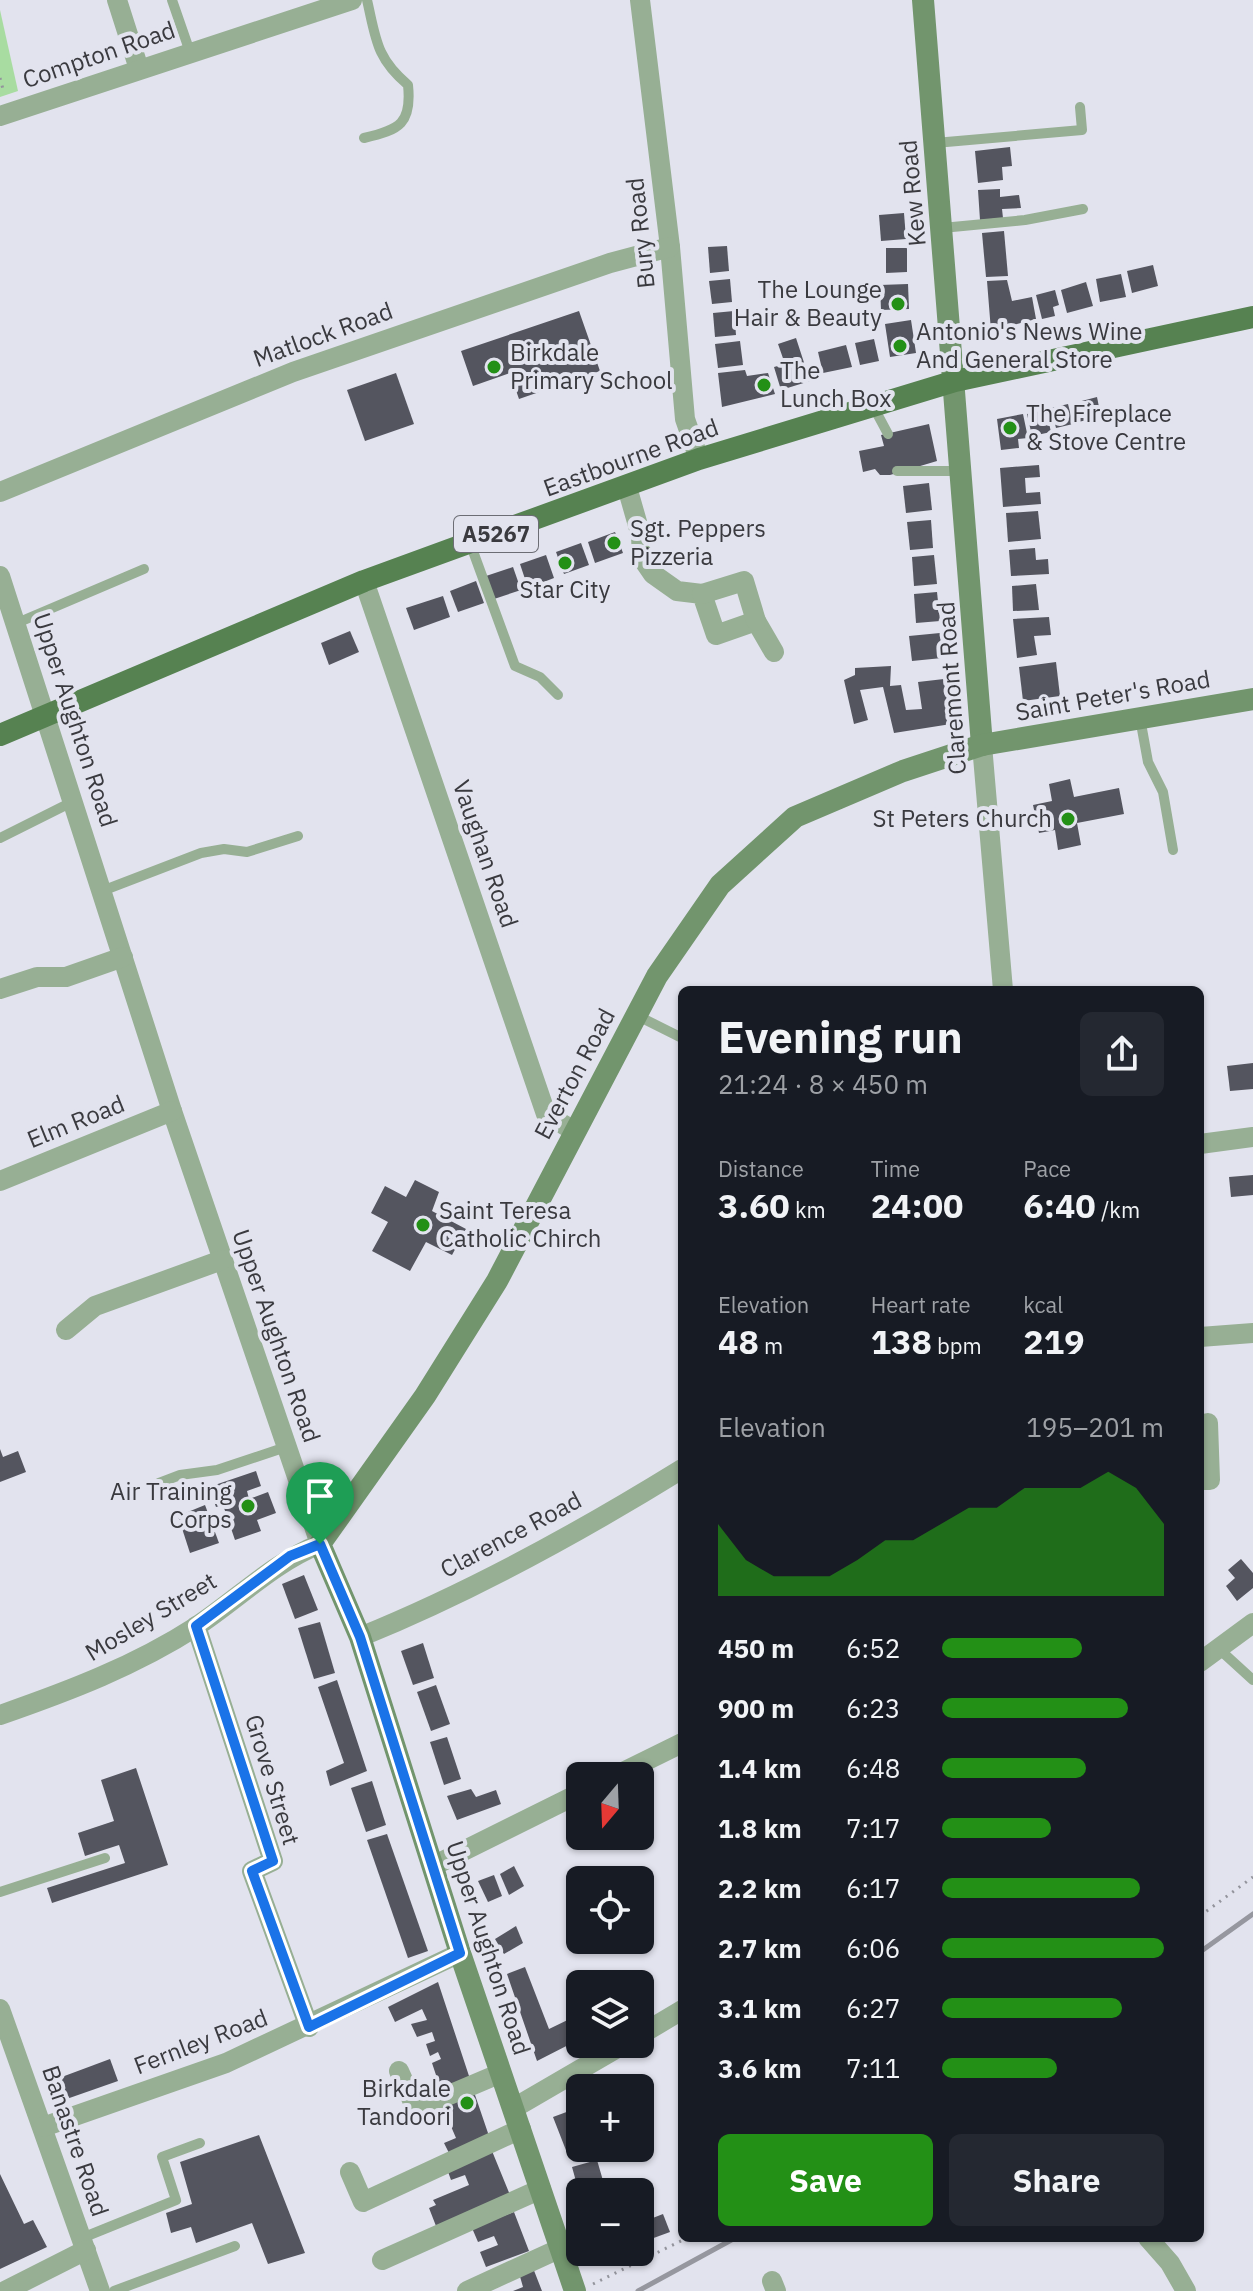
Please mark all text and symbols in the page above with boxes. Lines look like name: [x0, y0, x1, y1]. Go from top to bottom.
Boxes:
street label: Compton Road: [18, 13, 179, 95]
street label: Kew Road: [891, 138, 933, 248]
street label: Bury Road: [618, 176, 662, 290]
place label: The Lounge Hair & Beauty: [734, 273, 882, 333]
street label: Matlock Road: [248, 294, 397, 374]
marker: The Lounge Hair & Beauty: [889, 295, 907, 313]
place label: Antonio's News Wine And General Store: [916, 315, 1143, 375]
place label: Birkdale Primary School: [510, 336, 673, 396]
marker: Antonio's News Wine And General Store: [891, 337, 909, 355]
place label: The Lunch Box: [780, 354, 891, 414]
marker: Birkdale Primary School: [485, 358, 503, 376]
marker: The Lunch Box: [755, 376, 773, 394]
place label: The Fireplace & Stove Centre: [1026, 397, 1186, 457]
street label: Eastbourne Road: [539, 411, 723, 504]
marker: The Fireplace & Stove Centre: [1001, 419, 1019, 437]
place label: Sgt. Peppers Pizzeria: [630, 512, 766, 572]
road number: A5267: [454, 516, 538, 552]
marker: Sgt. Peppers Pizzeria: [605, 534, 623, 552]
marker: Star City: [556, 554, 574, 572]
place label: Star City: [520, 573, 610, 605]
street label: Claremont Road: [929, 600, 973, 776]
street label: Upper Aughton Road: [26, 609, 126, 831]
street label: Saint Peter's Road: [1013, 662, 1213, 728]
street label: Vaughan Road: [446, 776, 526, 932]
place label: St Peters Church: [873, 802, 1052, 834]
marker: St Peters Church: [1059, 810, 1077, 828]
street label: Everton Road: [526, 1002, 622, 1145]
text: Evening run: [718, 1008, 963, 1065]
button: share: [1080, 1012, 1164, 1096]
text: 21:24 · 8 × 450 m: [718, 1067, 928, 1101]
street label: Elm Road: [22, 1087, 129, 1155]
text: Distance: [718, 1154, 804, 1183]
text: Time: [871, 1154, 920, 1183]
text: Pace: [1023, 1154, 1071, 1183]
text: 3.60: [718, 1183, 790, 1227]
text: 24:00: [871, 1183, 963, 1227]
text: 6:40: [1023, 1183, 1096, 1227]
place label: Saint Teresa Catholic Chirch: [439, 1194, 601, 1254]
text: km: [790, 1195, 826, 1224]
text: /km: [1096, 1195, 1140, 1224]
marker: Saint Teresa Catholic Chirch: [414, 1216, 432, 1234]
street label: Upper Aughton Road: [225, 1225, 328, 1446]
text: Elevation: [718, 1290, 809, 1319]
text: Heart rate: [871, 1290, 971, 1319]
text: kcal: [1023, 1290, 1063, 1319]
text: 48: [718, 1319, 759, 1363]
text: 138: [871, 1319, 932, 1363]
text: 219: [1023, 1319, 1085, 1363]
text: m: [759, 1331, 783, 1360]
text: bpm: [932, 1331, 982, 1360]
text: Elevation: [718, 1410, 826, 1444]
text: 195–201 m: [1026, 1410, 1164, 1444]
pin: [286, 1462, 354, 1544]
icon: arrive: [298, 1474, 342, 1518]
place label: Air Training Corps: [110, 1475, 232, 1535]
street label: Clarence Road: [434, 1483, 587, 1585]
marker: Air Training Corps: [239, 1497, 257, 1515]
street label: Mosley Street: [79, 1564, 222, 1668]
text: 450 m: [718, 1631, 794, 1665]
text: 6:52: [846, 1631, 900, 1665]
text: 900 m: [718, 1691, 794, 1725]
text: 6:23: [846, 1691, 900, 1725]
street label: Grove Street: [238, 1711, 308, 1849]
text: 1.4 km: [718, 1751, 802, 1785]
text: 6:48: [846, 1751, 900, 1785]
north arrow: [566, 1762, 654, 1850]
map controls: [566, 1762, 654, 2266]
text: 1.8 km: [718, 1811, 802, 1845]
text: 7:17: [846, 1811, 900, 1845]
street label: Upper Aughton Road: [439, 1837, 539, 2059]
button: locate: [566, 1866, 654, 1954]
text: 2.2 km: [718, 1871, 802, 1905]
text: 6:17: [846, 1871, 900, 1905]
text: 2.7 km: [718, 1931, 802, 1965]
text: 6:06: [846, 1931, 900, 1965]
button: layers: [566, 1970, 654, 2058]
text: 3.1 km: [718, 1991, 802, 2025]
text: 6:27: [846, 1991, 900, 2025]
street label: Fernley Road: [129, 2001, 272, 2081]
text: 3.6 km: [718, 2051, 802, 2085]
text: 7:11: [846, 2051, 900, 2085]
street label: Banastre Road: [35, 2061, 117, 2220]
place label: Birkdale Tandoori: [357, 2072, 451, 2132]
button: +: [566, 2074, 654, 2162]
marker: Birkdale Tandoori: [458, 2094, 476, 2112]
button: Save: [718, 2134, 933, 2226]
button: Share: [949, 2134, 1164, 2226]
button: −: [566, 2178, 654, 2266]

